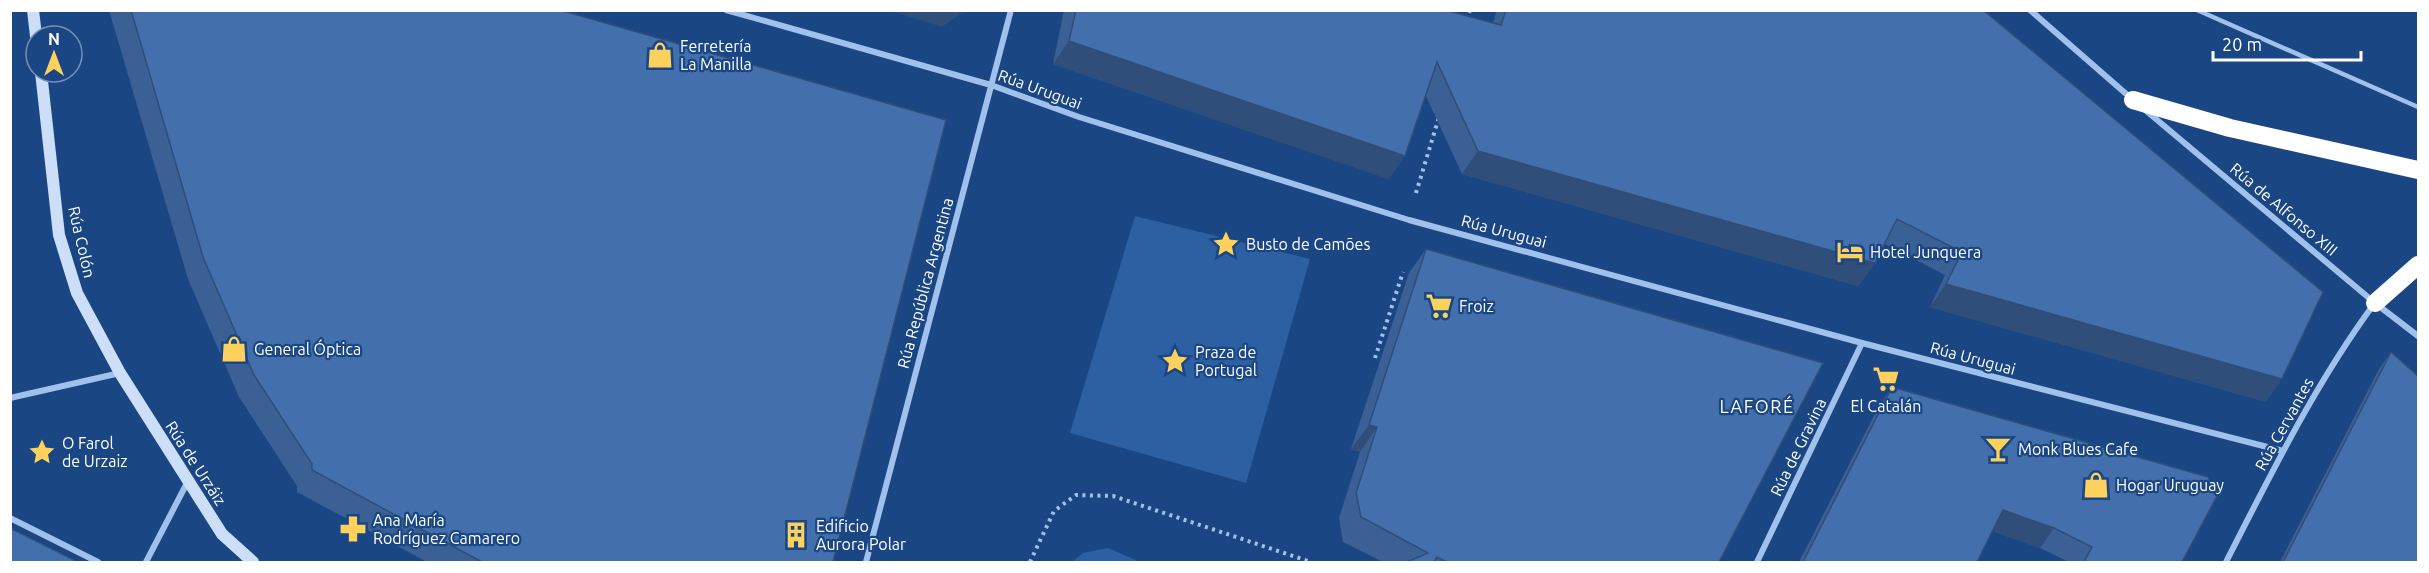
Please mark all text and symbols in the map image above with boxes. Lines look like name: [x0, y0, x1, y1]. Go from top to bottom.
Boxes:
north arrow: [24, 24, 84, 84]
scale bar: [2213, 24, 2362, 62]
text: N: [48, 30, 60, 48]
text: 20 m: [2222, 34, 2262, 54]
place label: Ferretería La Manilla: [680, 37, 752, 73]
shop icon: Ferretería La Manilla: [645, 40, 675, 70]
street label: Rúa Uruguai: [996, 66, 1084, 112]
street label: Rúa de Alfonso XIII: [2227, 159, 2341, 259]
street label: Rúa República Argentina: [894, 196, 956, 370]
street label: Rúa Colón: [65, 204, 99, 280]
street label: Rúa Uruguai: [1459, 211, 1549, 251]
place icon: Busto de Camões: [1211, 229, 1241, 259]
place label: Busto de Camões: [1246, 235, 1370, 253]
hotel icon: Hotel Junquera: [1835, 237, 1865, 267]
place label: Hotel Junquera: [1870, 243, 1981, 261]
supermarket icon: Froiz: [1424, 291, 1454, 321]
place label: Froiz: [1459, 297, 1494, 315]
shop icon: General Óptica: [219, 334, 249, 364]
street label: Rúa Uruguai: [1928, 338, 2018, 378]
place label: General Óptica: [254, 339, 361, 358]
place label: Praza de Portugal: [1195, 343, 1257, 379]
place icon: Praza de Portugal: [1160, 346, 1190, 376]
supermarket icon: El Catalán: [1871, 364, 1901, 394]
street label: Rúa Cervantes: [2251, 374, 2317, 474]
district label: LAFORÉ: [1719, 395, 1795, 416]
street label: Rúa de Gravina: [1767, 395, 1829, 499]
place label: El Catalán: [1851, 397, 1921, 415]
street label: Rúa de Urzáiz: [162, 418, 230, 508]
place label: O Farol de Urzaiz: [62, 434, 128, 470]
bar icon: Monk Blues Cafe: [1983, 434, 2013, 464]
place icon: O Farol de Urzaiz: [27, 437, 57, 467]
place label: Monk Blues Cafe: [2018, 440, 2138, 458]
shop icon: Hogar Uruguay: [2081, 470, 2111, 500]
place label: Hogar Uruguay: [2116, 476, 2224, 494]
place label: Ana María Rodríguez Camarero: [373, 511, 520, 547]
pharmacy icon: Ana María Rodríguez Camarero: [338, 514, 368, 544]
place label: Edificio Aurora Polar: [816, 517, 906, 553]
building icon: Edificio Aurora Polar: [781, 520, 811, 550]

